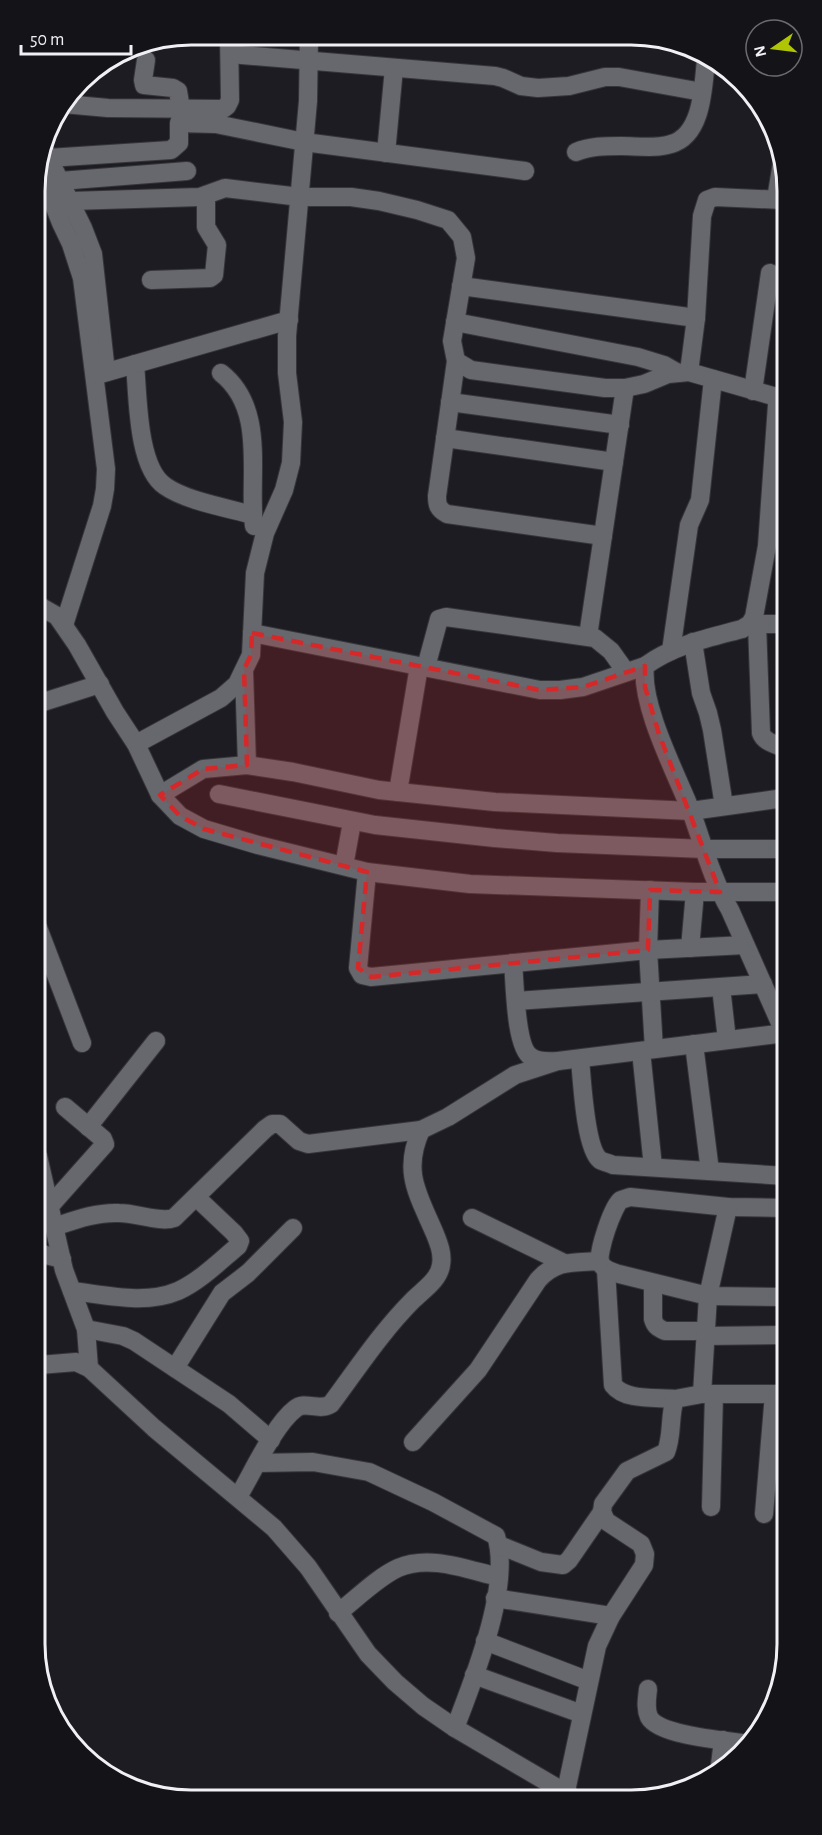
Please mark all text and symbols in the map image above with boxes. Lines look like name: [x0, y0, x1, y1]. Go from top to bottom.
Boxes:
scale bar: [21, 18, 130, 56]
north arrow: [744, 18, 804, 78]
text: 50 m: [30, 31, 64, 49]
text: N: [751, 44, 770, 59]

